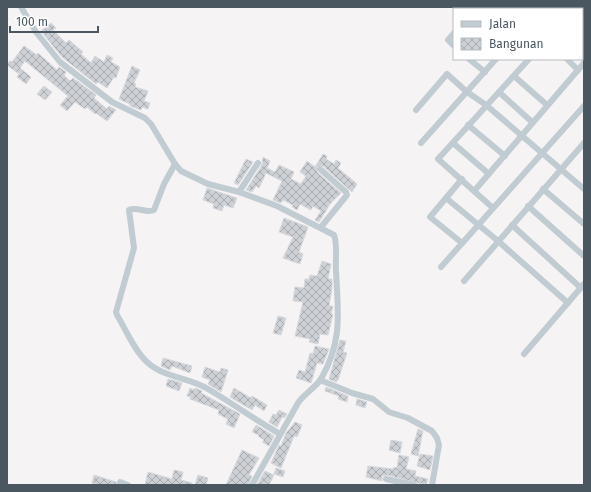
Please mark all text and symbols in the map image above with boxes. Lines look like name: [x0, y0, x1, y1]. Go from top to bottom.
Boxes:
scale bar: [10, 8, 98, 34]
legend: [453, 8, 583, 60]
text: 100 m: [16, 15, 48, 29]
text: Jalan: [489, 17, 516, 31]
text: Bangunan: [489, 37, 544, 51]

